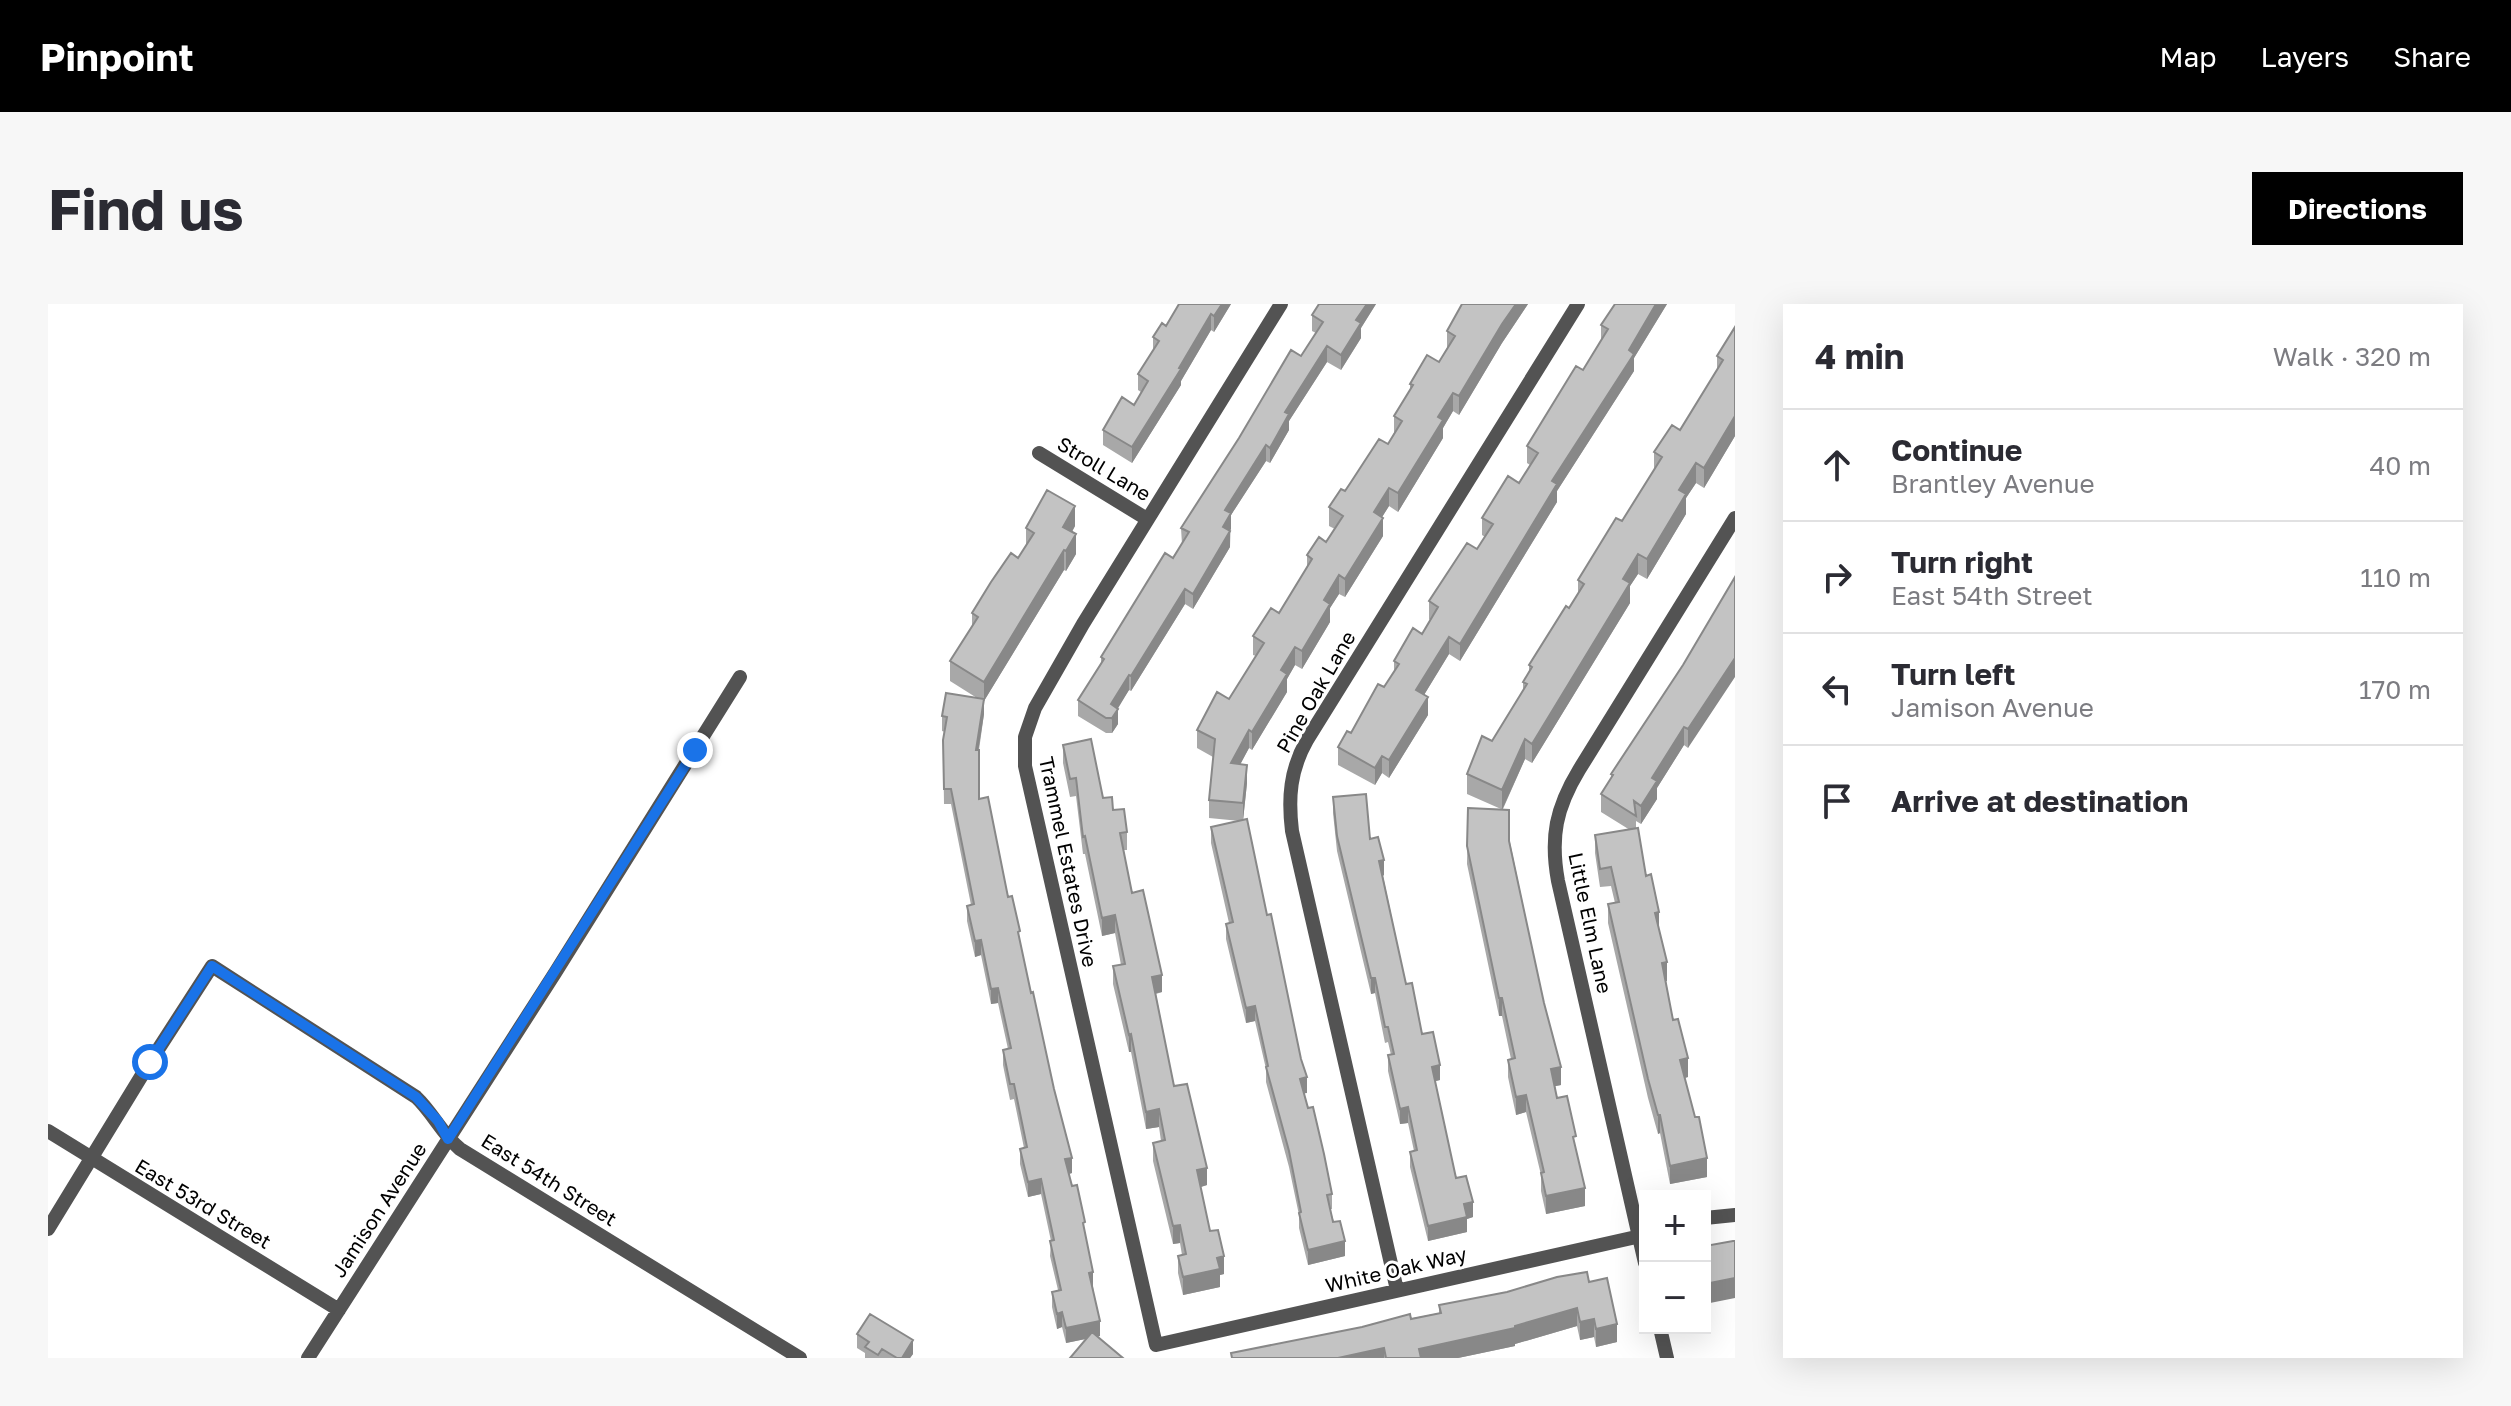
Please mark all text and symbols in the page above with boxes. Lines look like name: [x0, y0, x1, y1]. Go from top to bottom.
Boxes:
text: Pinpoint: [40, 34, 194, 79]
text: Map: [2159, 40, 2217, 73]
text: Layers: [2261, 40, 2349, 73]
text: Share: [2393, 40, 2471, 73]
button: Directions: [2252, 172, 2463, 245]
text: Find us: [48, 175, 244, 242]
text: 4 min: [1815, 336, 1904, 376]
text: Walk · 320 m: [2273, 341, 2431, 372]
street label: Stroll Lane: [1054, 431, 1156, 505]
text: Continue: [1891, 432, 2022, 468]
icon: ahead: [1815, 443, 1859, 487]
text: 40 m: [2370, 450, 2431, 481]
text: Brantley Avenue: [1891, 468, 2095, 499]
text: Turn right: [1891, 544, 2033, 580]
icon: right: [1815, 555, 1859, 599]
text: 110 m: [2360, 562, 2431, 593]
text: East 54th Street: [1891, 580, 2093, 611]
street label: Pine Oak Lane: [1271, 626, 1360, 757]
text: Turn left: [1891, 656, 2016, 692]
icon: left: [1815, 667, 1859, 711]
text: 170 m: [2359, 674, 2431, 705]
text: Jamison Avenue: [1891, 692, 2094, 723]
route end: [677, 732, 713, 768]
street label: Trammel Estates Drive: [1035, 754, 1103, 969]
icon: arrive: [1815, 779, 1859, 823]
text: Arrive at destination: [1891, 783, 2188, 819]
street label: Little Elm Lane: [1564, 850, 1618, 995]
route start: [132, 1044, 168, 1080]
street label: East 54th Street: [477, 1128, 622, 1230]
street label: Jamison Avenue: [326, 1138, 431, 1281]
street label: East 53rd Street: [131, 1153, 276, 1253]
map controls: [1639, 1190, 1711, 1334]
button: +: [1639, 1190, 1711, 1262]
street label: White Oak Way: [1323, 1241, 1469, 1297]
button: −: [1639, 1262, 1711, 1334]

